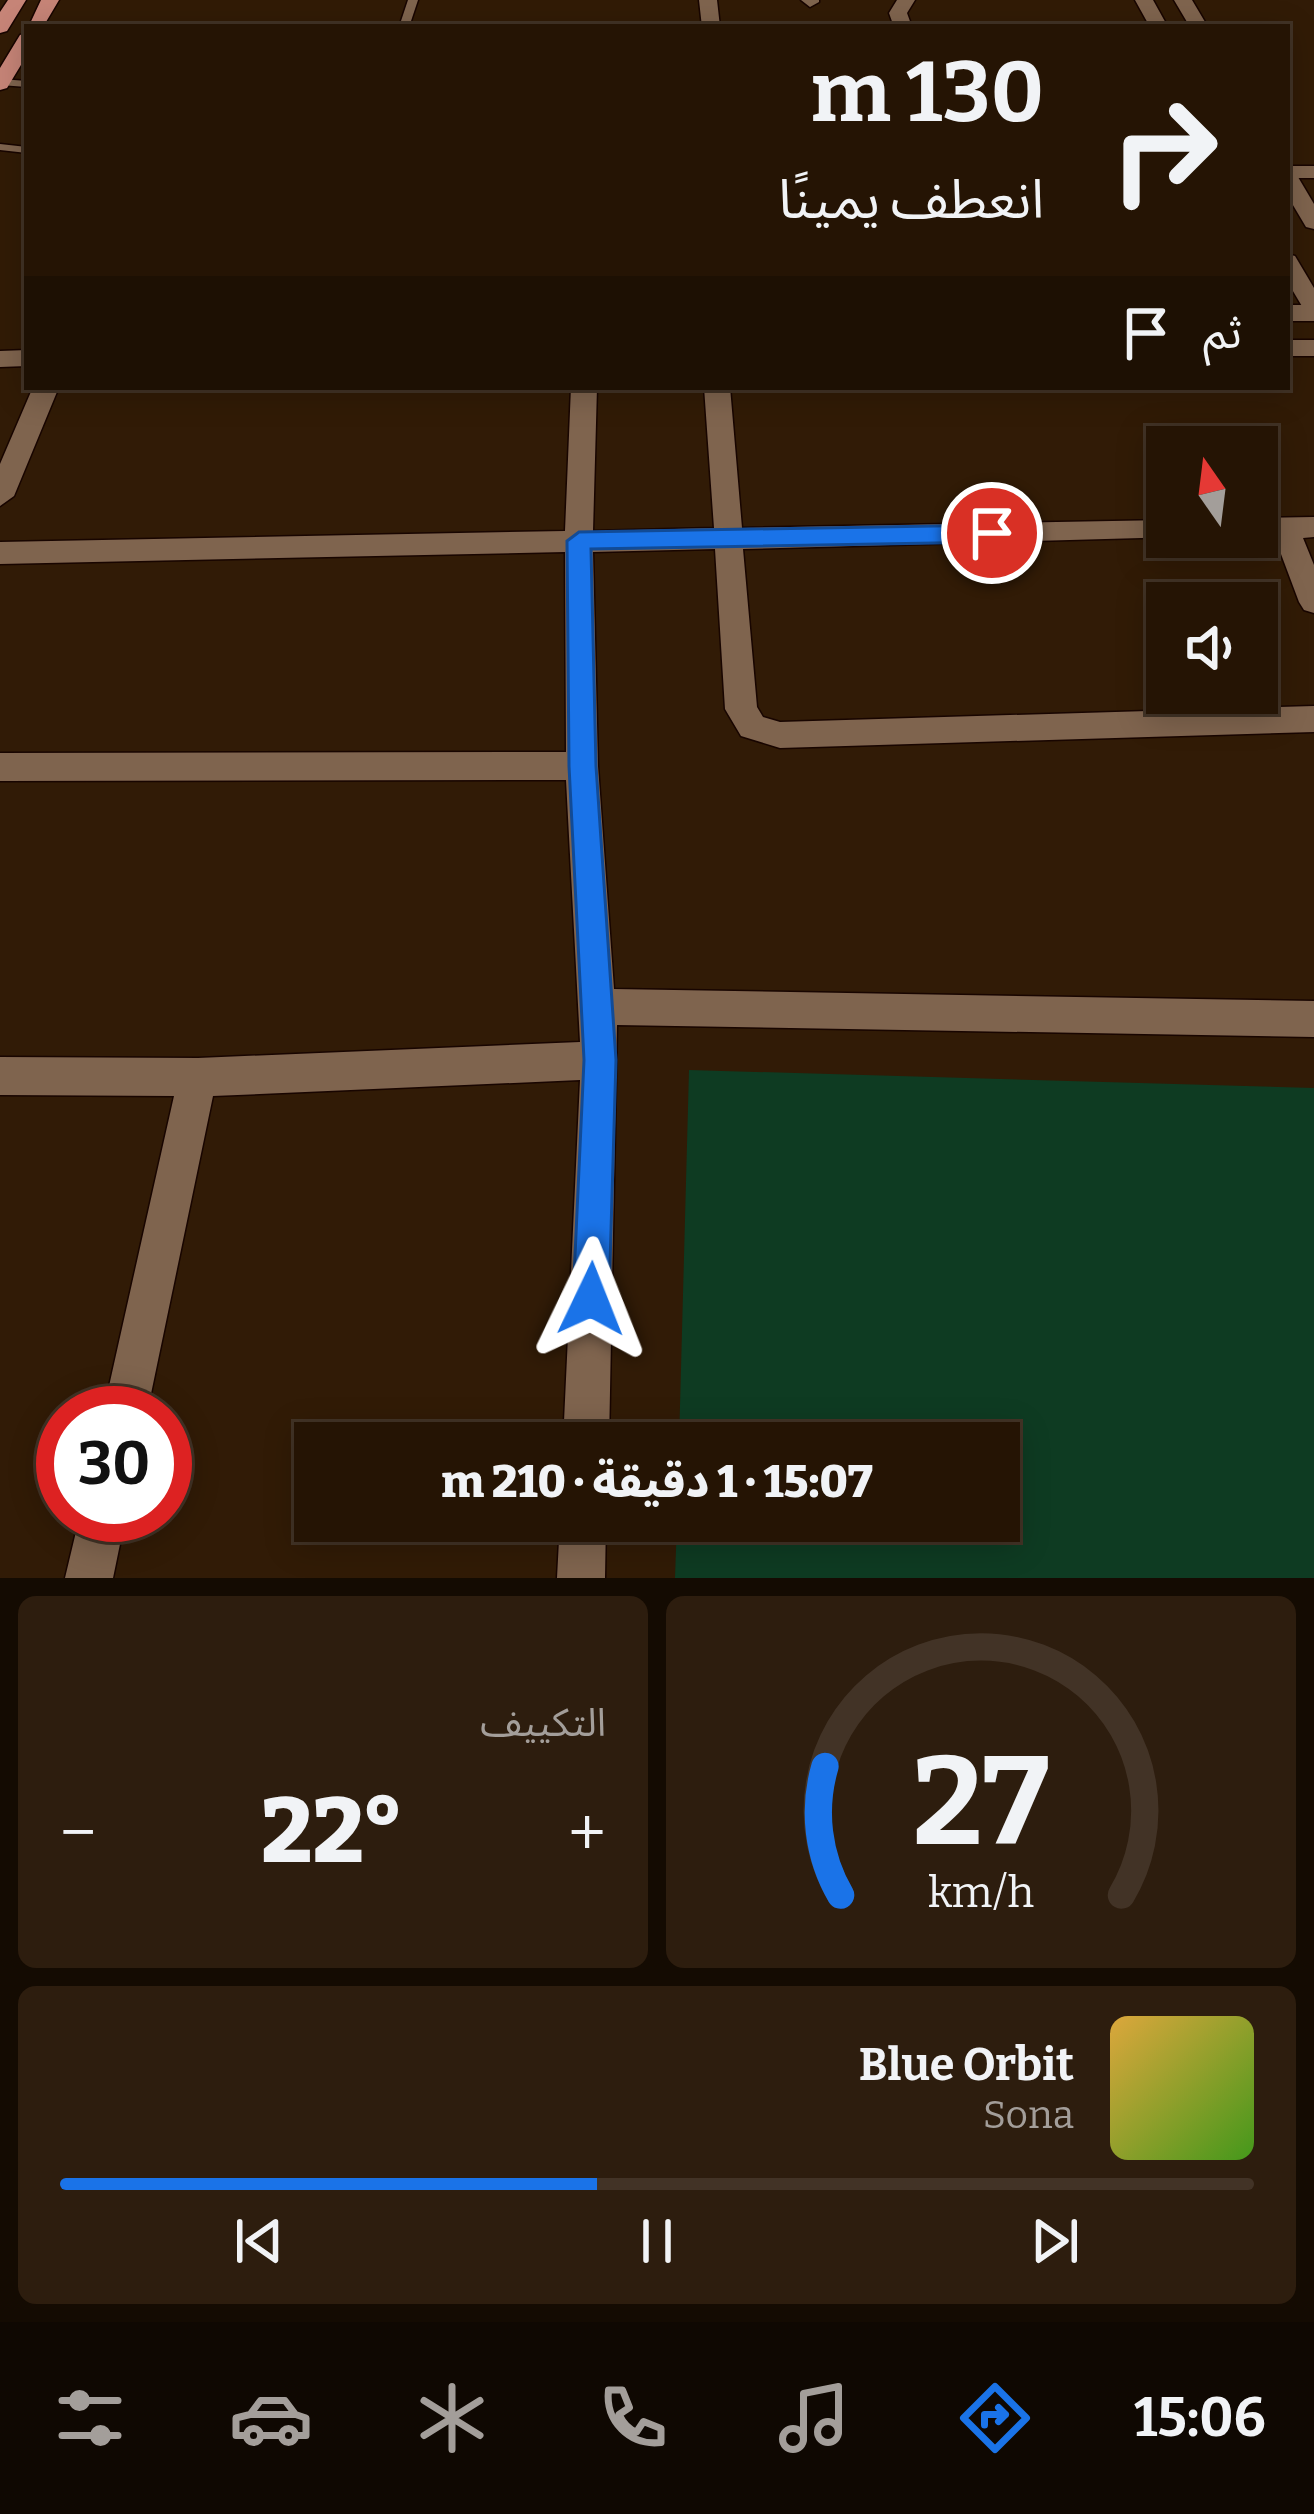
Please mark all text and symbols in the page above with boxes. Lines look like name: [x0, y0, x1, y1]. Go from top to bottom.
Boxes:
text: 130 m: [811, 42, 1044, 143]
icon: right: [1086, 72, 1242, 228]
text: انعطف يمينًا: [778, 168, 1044, 232]
icon: arrive: [1113, 300, 1179, 366]
text: ثم: [1203, 306, 1242, 360]
north arrow: [1146, 426, 1278, 558]
map controls: [1146, 426, 1278, 714]
pin: [941, 482, 1043, 584]
icon: arrive: [959, 500, 1025, 566]
button: sound: [1146, 582, 1278, 714]
position arrow: [528, 1236, 654, 1362]
speed limit sign: 30: [36, 1386, 192, 1542]
text: 15:07 · 1 دقيقة · 210 m: [441, 1455, 873, 1509]
text: التكييف: [480, 1700, 606, 1746]
text: 27: [913, 1727, 1049, 1877]
text: 22°: [261, 1778, 404, 1886]
text: −: [60, 1793, 96, 1872]
text: +: [568, 1793, 606, 1872]
text: km/h: [928, 1867, 1034, 1918]
text: Blue Orbit: [859, 2038, 1074, 2092]
text: Sona: [983, 2092, 1074, 2138]
icon: previous: [226, 2208, 292, 2274]
icon: pause: [624, 2208, 690, 2274]
icon: next: [1022, 2208, 1088, 2274]
icon: filters: [48, 2376, 132, 2460]
icon: car: [229, 2376, 313, 2460]
icon: climate: [410, 2376, 494, 2460]
icon: phone: [591, 2376, 675, 2460]
icon: music: [772, 2376, 856, 2460]
icon: directions: [953, 2376, 1037, 2460]
text: 15:06: [1134, 2386, 1266, 2450]

